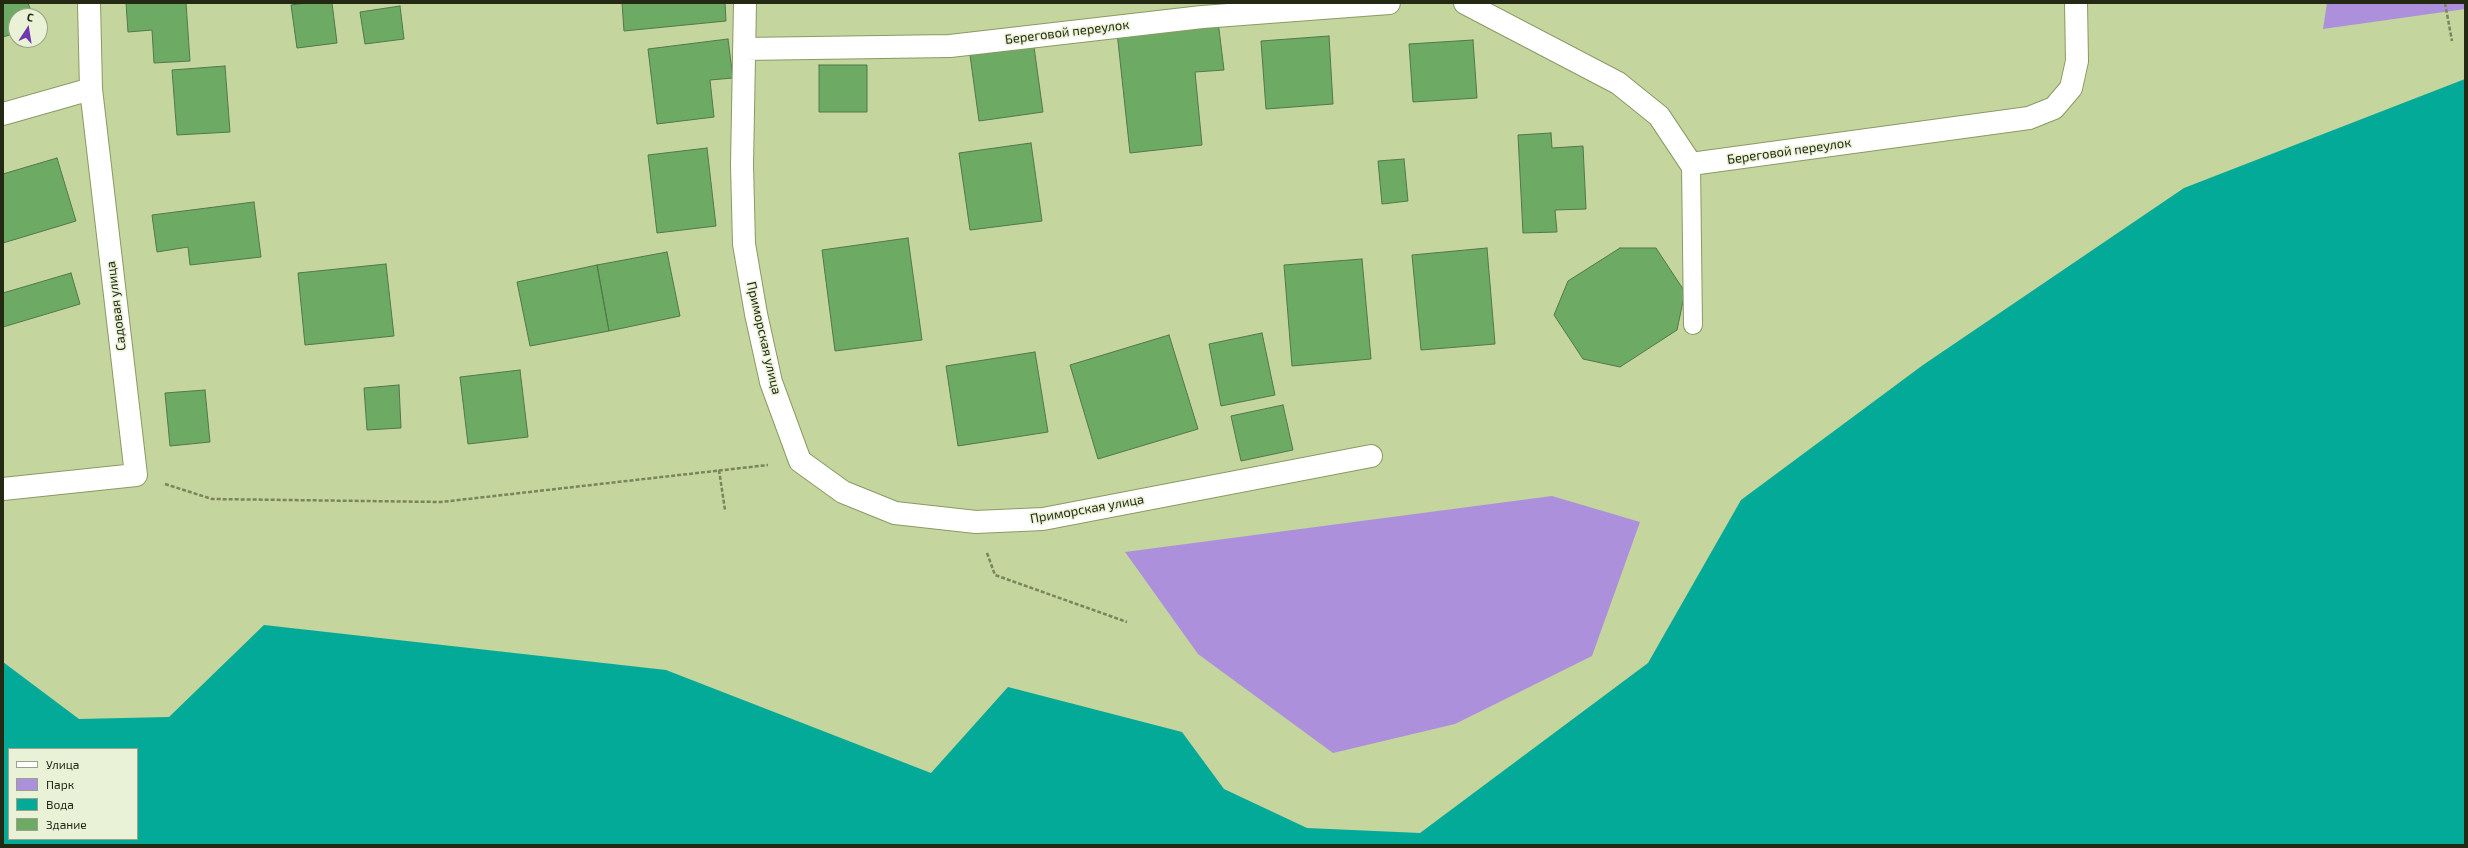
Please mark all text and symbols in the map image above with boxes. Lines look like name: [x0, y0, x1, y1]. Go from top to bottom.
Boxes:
north arrow: [8, 8, 48, 48]
text: С: [26, 10, 35, 24]
street label: Береговой переулок: [1004, 17, 1130, 47]
street label: Береговой переулок: [1726, 135, 1852, 167]
street label: Садовая улица: [103, 260, 129, 352]
street label: Приморская улица: [743, 280, 785, 396]
street label: Приморская улица: [1029, 491, 1145, 527]
legend: [8, 748, 138, 840]
text: Улица: [46, 757, 79, 771]
text: Парк: [46, 777, 74, 791]
text: Вода: [46, 797, 74, 811]
text: Здание: [46, 817, 87, 831]

